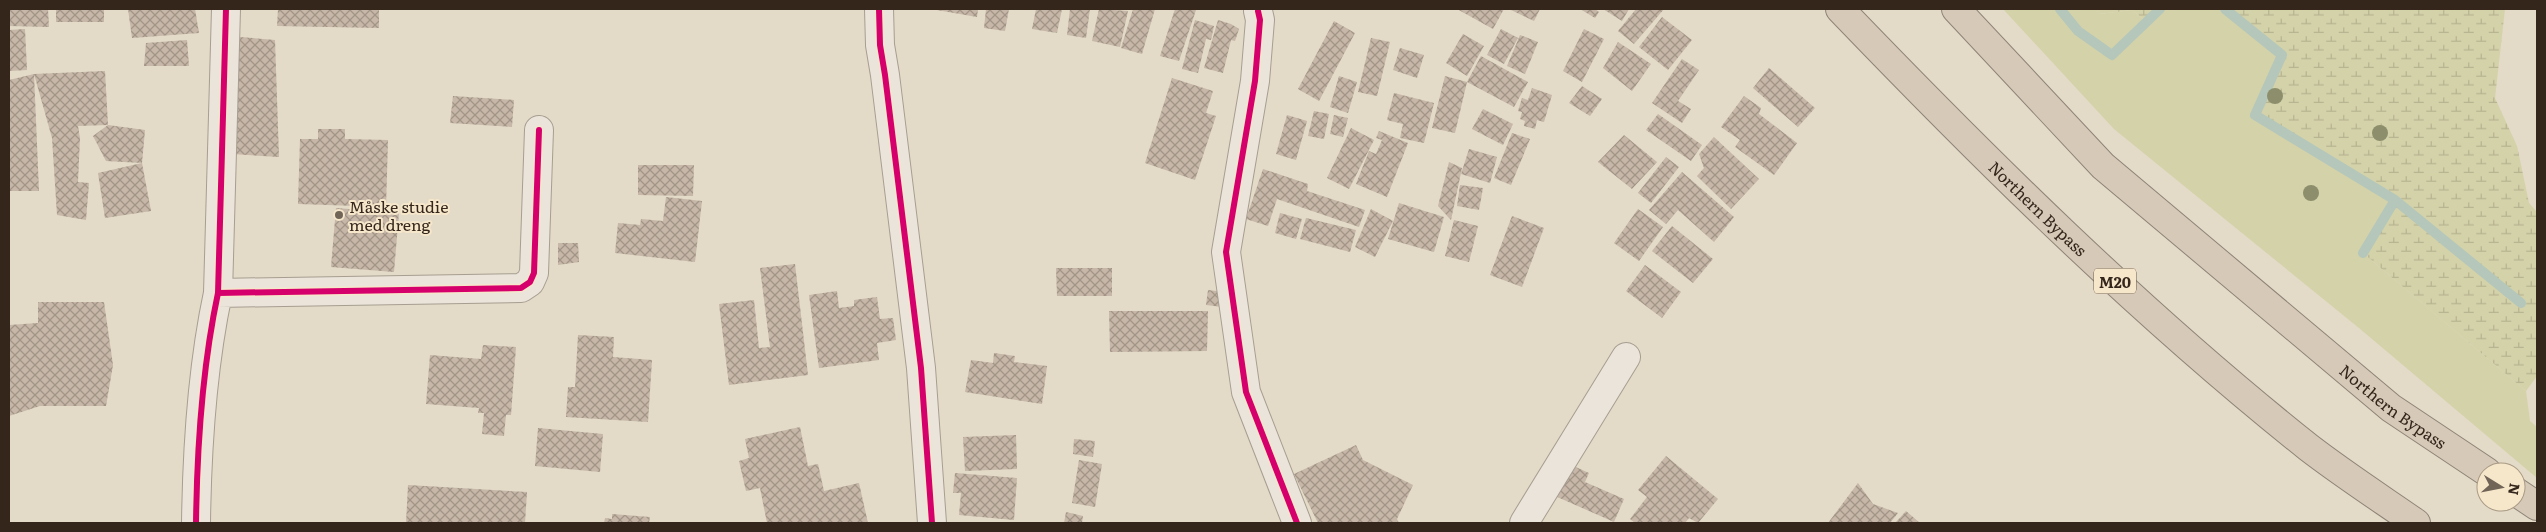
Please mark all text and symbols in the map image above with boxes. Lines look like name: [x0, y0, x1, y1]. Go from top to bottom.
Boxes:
street label: Northern Bypass: [1984, 155, 2093, 261]
place label: Måske studie med dreng: [349, 194, 448, 236]
marker: Måske studie med dreng: [333, 209, 345, 221]
road number: M20: [2094, 268, 2136, 294]
street label: Northern Bypass: [2335, 358, 2452, 454]
north arrow: [2476, 462, 2526, 512]
text: N: [2504, 482, 2526, 497]

